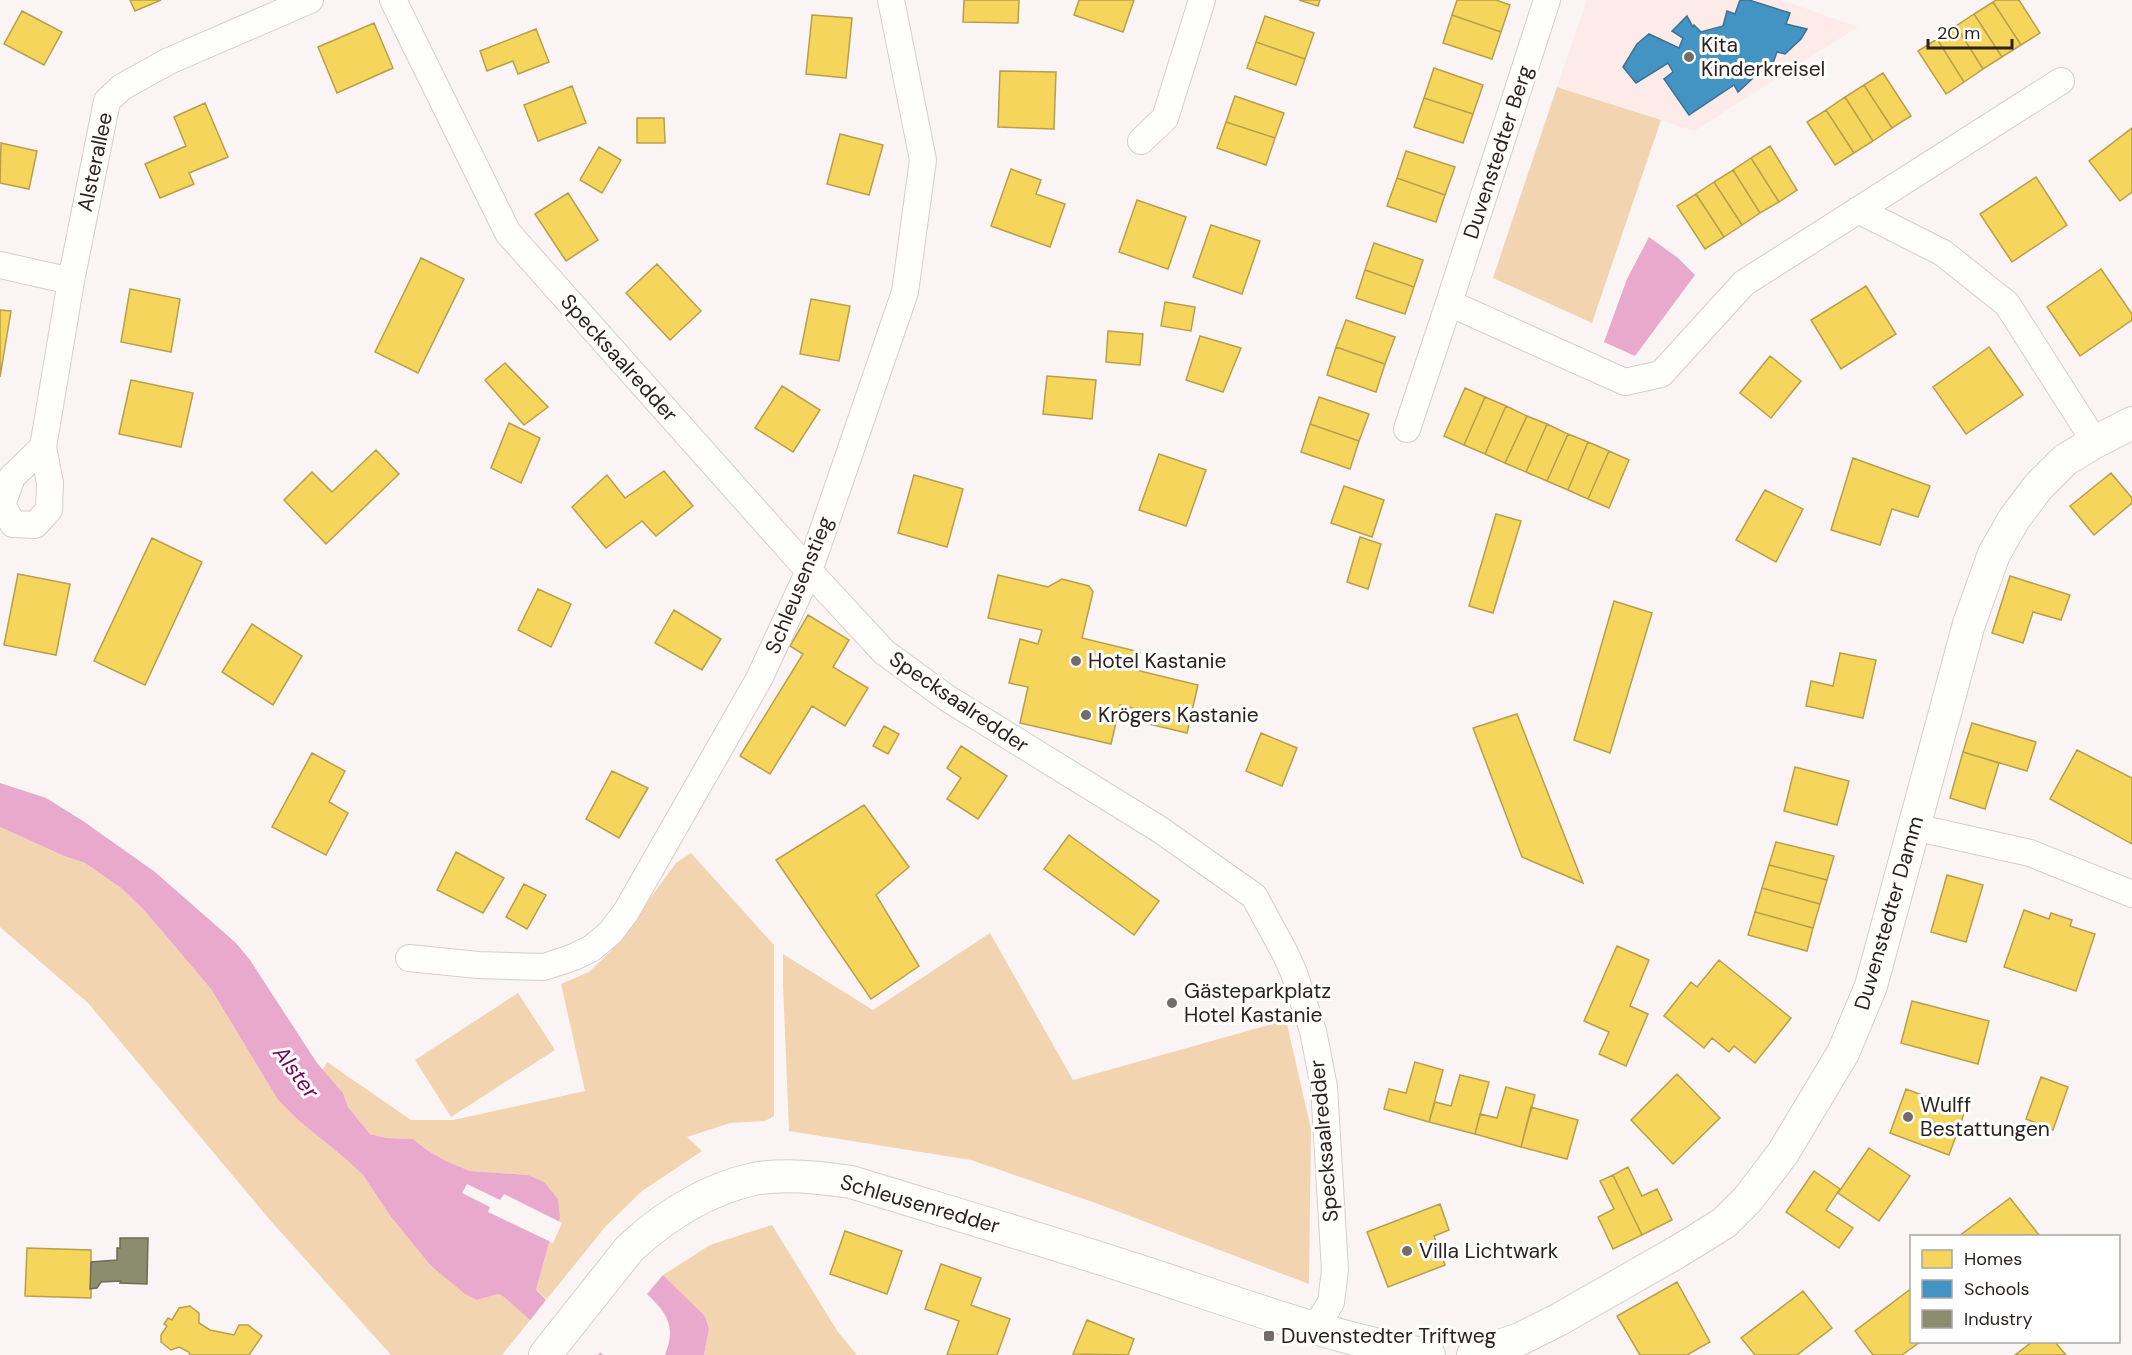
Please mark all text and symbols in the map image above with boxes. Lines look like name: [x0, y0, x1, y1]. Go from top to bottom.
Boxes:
scale bar: [1928, 12, 2012, 50]
text: 20 m: [1937, 21, 1980, 45]
place label: Kita Kinderkreisel: [1701, 31, 1825, 83]
marker: Kita Kinderkreisel: [1682, 50, 1696, 64]
street label: Duvenstedter Berg: [1457, 61, 1539, 242]
street label: Alsterallee: [71, 110, 119, 214]
street label: Specksaalredder: [554, 288, 684, 428]
street label: Schleusenstieg: [759, 512, 840, 658]
street label: Specksaalredder: [884, 645, 1034, 759]
place label: Hotel Kastanie: [1088, 647, 1227, 675]
marker: Hotel Kastanie: [1069, 654, 1083, 668]
place label: Krögers Kastanie: [1098, 701, 1259, 729]
marker: Krögers Kastanie: [1079, 708, 1093, 722]
street label: Duvenstedter Damm: [1848, 813, 1930, 1013]
place label: Gästeparkplatz Hotel Kastanie: [1184, 977, 1331, 1029]
marker: Gästeparkplatz Hotel Kastanie: [1165, 996, 1179, 1010]
water label: Alster: [266, 1039, 326, 1105]
street label: Specksaalredder: [1303, 1059, 1345, 1223]
place label: Wulff Bestattungen: [1920, 1091, 2050, 1143]
marker: Wulff Bestattungen: [1901, 1110, 1915, 1124]
street label: Schleusenredder: [837, 1168, 1003, 1240]
legend: [1910, 1235, 2120, 1343]
place label: Villa Lichtwark: [1419, 1237, 1559, 1265]
marker: Villa Lichtwark: [1400, 1244, 1414, 1258]
text: Homes: [1964, 1247, 2022, 1271]
text: Schools: [1964, 1277, 2029, 1301]
text: Industry: [1964, 1307, 2033, 1331]
place label: Duvenstedter Triftweg: [1281, 1322, 1497, 1350]
marker: Duvenstedter Triftweg: [1262, 1329, 1276, 1343]

